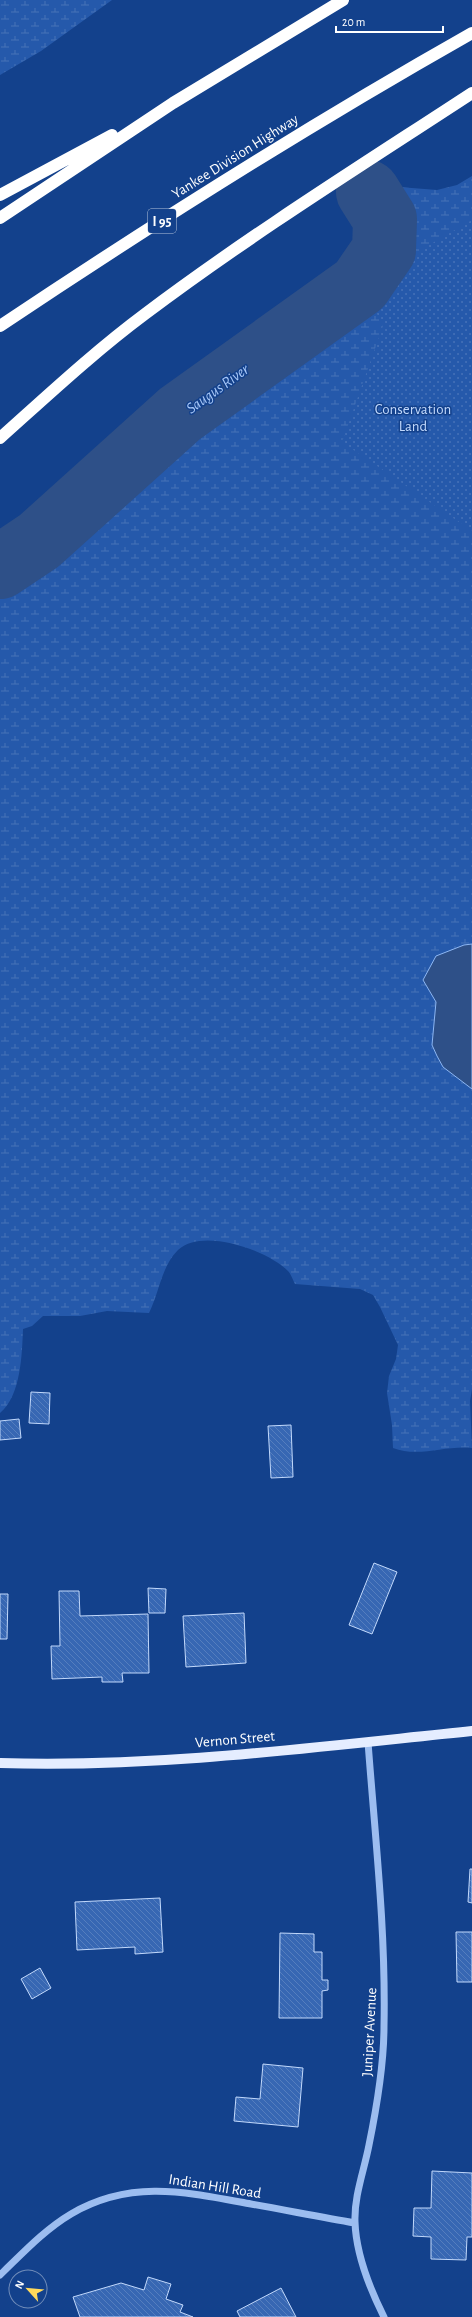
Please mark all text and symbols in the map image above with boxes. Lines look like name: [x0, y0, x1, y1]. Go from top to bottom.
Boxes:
scale bar: [336, 8, 443, 34]
text: 20 m: [342, 16, 365, 28]
street label: Yankee Division Highway: [169, 111, 302, 201]
road number: I 95: [148, 209, 176, 233]
water label: Saugus River: [183, 360, 252, 417]
park label: Conservation Land: [375, 402, 451, 434]
street label: Vernon Street: [195, 1729, 276, 1750]
street label: Juniper Avenue: [360, 1987, 379, 2077]
street label: Indian Hill Road: [168, 2172, 263, 2201]
north arrow: [8, 2269, 48, 2309]
text: N: [13, 2279, 26, 2291]

